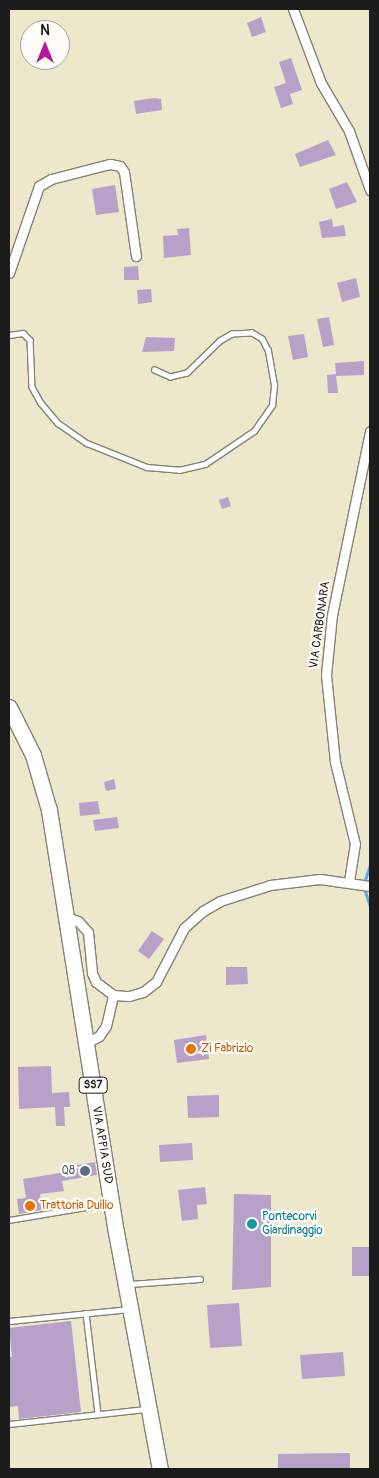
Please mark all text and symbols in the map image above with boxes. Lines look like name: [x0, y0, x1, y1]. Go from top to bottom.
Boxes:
north arrow: [20, 20, 70, 70]
text: N: [40, 22, 50, 39]
street label: VIA CARBONARA: [307, 580, 333, 670]
place label: Zi Fabrizio: [201, 1042, 253, 1056]
marker: Zi Fabrizio: [185, 1043, 197, 1055]
road number: SS7: [78, 1076, 108, 1094]
street label: VIA APPIA SUD: [89, 1105, 115, 1185]
place label: Q8: [62, 1164, 75, 1178]
marker: Q8: [79, 1165, 91, 1177]
place label: Trattoria Duilio: [40, 1199, 113, 1213]
marker: Trattoria Duilio: [24, 1200, 36, 1212]
place label: Pontecorvi Giardinaggio: [262, 1210, 323, 1238]
marker: Pontecorvi Giardinaggio: [246, 1218, 258, 1230]

